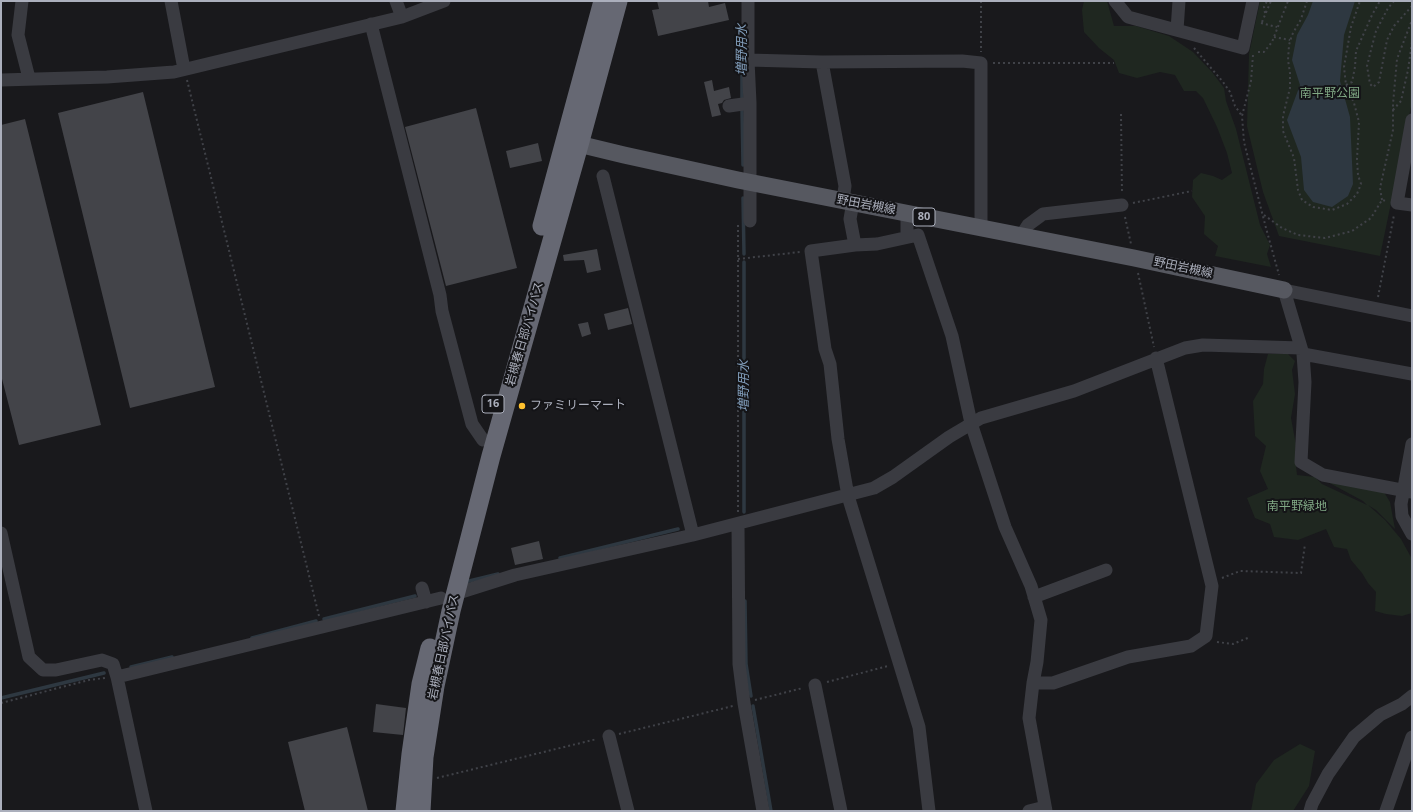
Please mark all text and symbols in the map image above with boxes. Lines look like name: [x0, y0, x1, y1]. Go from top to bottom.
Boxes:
water label: 増野用水: [734, 24, 750, 76]
park label: 南平野公園: [1300, 87, 1360, 101]
street label: 野田岩槻線: [835, 192, 897, 218]
road number: 80: [913, 208, 935, 226]
street label: 野田岩槻線: [1152, 255, 1214, 281]
street label: 岩槻春日部バイパス: [503, 280, 547, 388]
water label: 増野用水: [736, 360, 752, 412]
road number: 16: [482, 395, 504, 413]
place label: ファミリーマート: [530, 399, 626, 413]
marker: ファミリーマート: [517, 401, 527, 411]
park label: 南平野緑地: [1267, 500, 1327, 514]
street label: 岩槻春日部バイパス: [426, 593, 462, 701]

